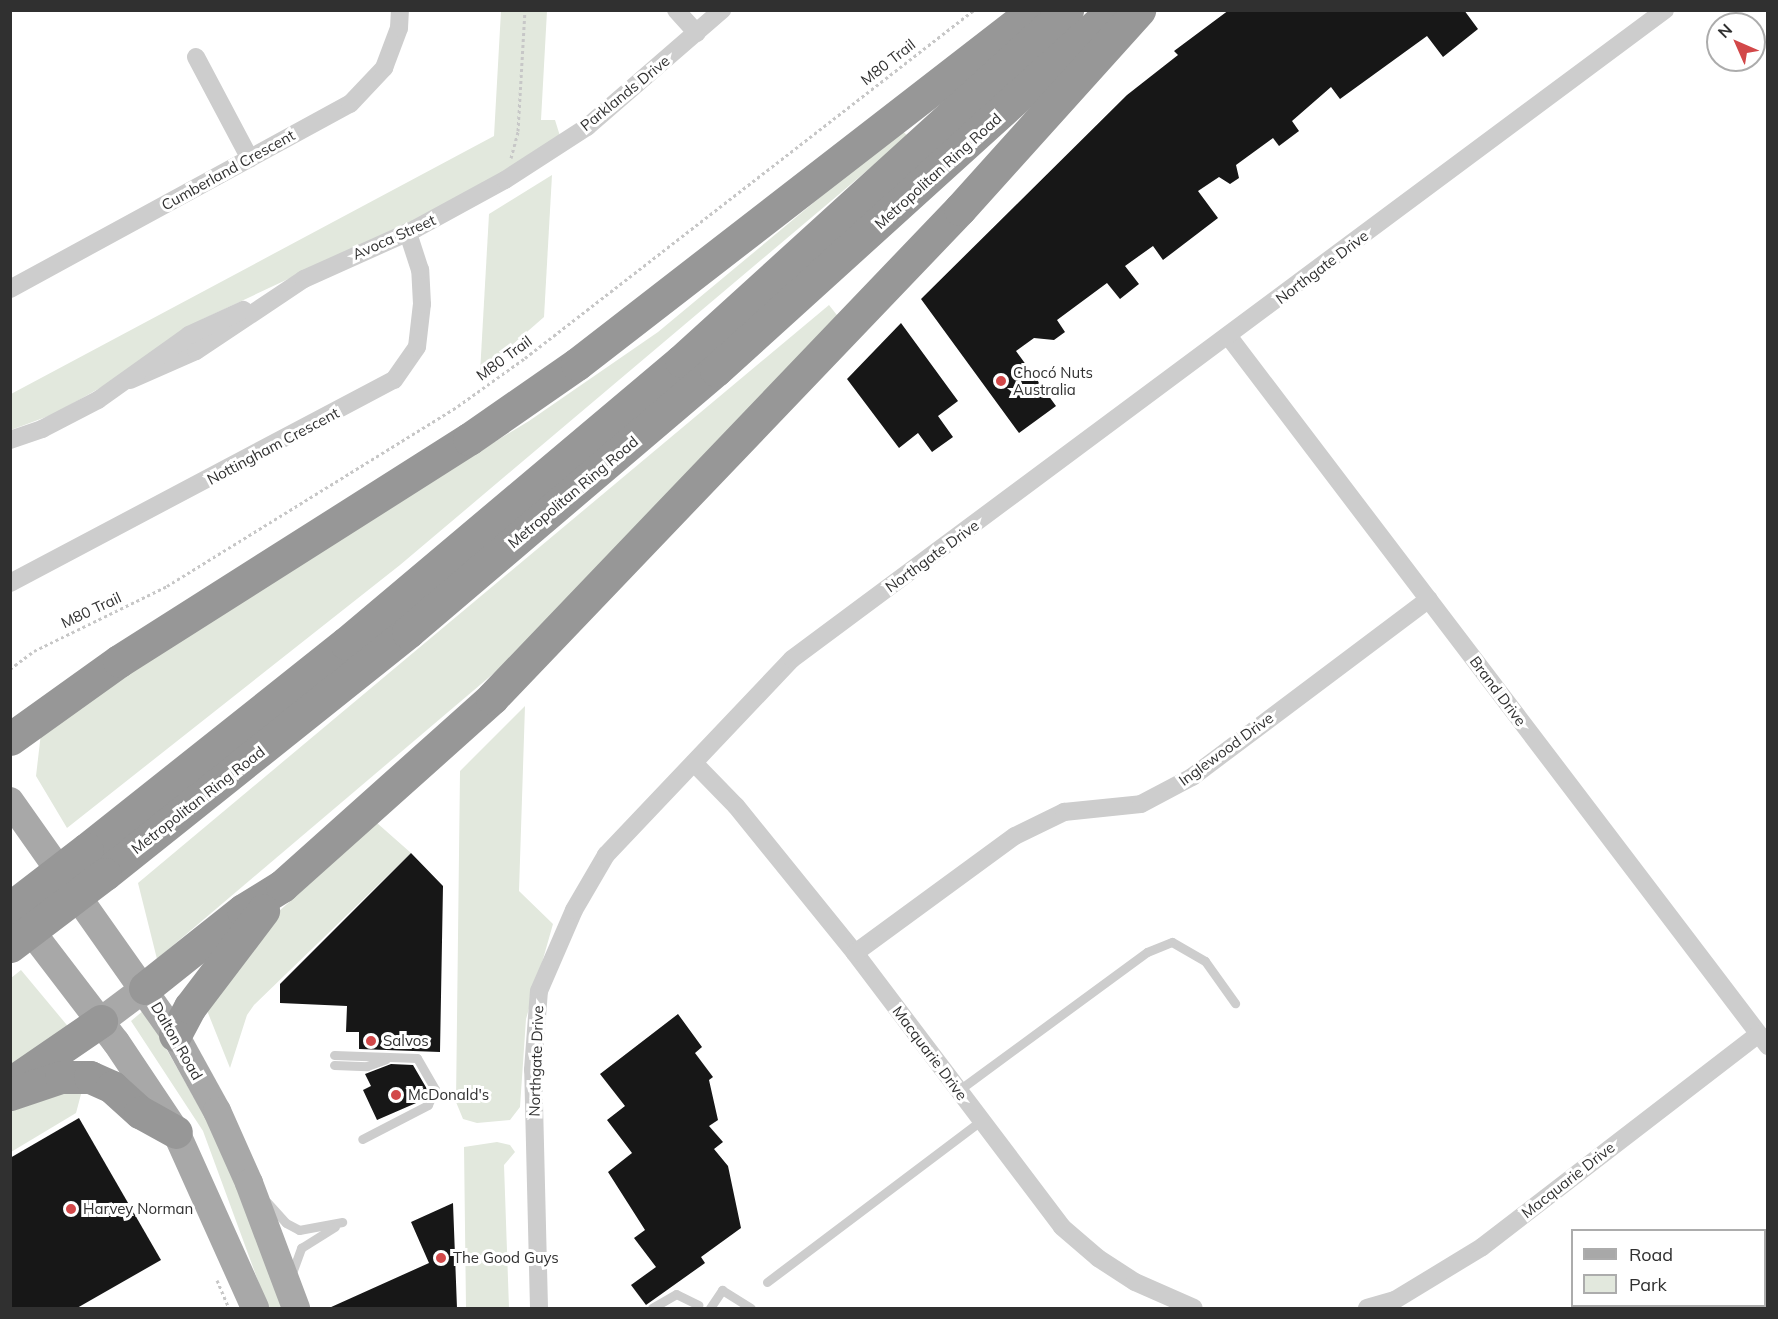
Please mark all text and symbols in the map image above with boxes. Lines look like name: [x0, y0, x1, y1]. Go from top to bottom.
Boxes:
north arrow: [1706, 12, 1766, 72]
text: N: [1713, 19, 1736, 42]
street label: M80 Trail: [857, 35, 919, 89]
street label: Parklands Drive: [577, 52, 673, 134]
street label: Metropolitan Ring Road: [871, 109, 1005, 233]
street label: Cumberland Crescent: [158, 126, 298, 214]
street label: Avoca Street: [350, 211, 438, 263]
street label: Northgate Drive: [1272, 226, 1372, 308]
street label: M80 Trail: [473, 332, 535, 384]
place label: Chocó Nuts Australia: [1013, 363, 1093, 398]
marker: Chocó Nuts Australia: [994, 374, 1008, 388]
street label: Nottingham Crescent: [204, 404, 342, 488]
street label: Metropolitan Ring Road: [504, 432, 642, 552]
street label: Northgate Drive: [882, 516, 982, 596]
street label: M80 Trail: [58, 588, 124, 632]
street label: Brand Drive: [1466, 653, 1530, 729]
street label: Inglewood Drive: [1175, 709, 1277, 789]
street label: Metropolitan Ring Road: [128, 742, 268, 858]
street label: Dalton Road: [147, 999, 207, 1083]
street label: Macquarie Drive: [889, 1002, 971, 1104]
street label: Northgate Drive: [525, 1005, 547, 1117]
place label: Salvos: [383, 1032, 429, 1050]
marker: Salvos: [364, 1034, 378, 1048]
place label: McDonald's: [408, 1086, 489, 1104]
marker: McDonald's: [389, 1088, 403, 1102]
street label: Macquarie Drive: [1518, 1138, 1618, 1222]
place label: Harvey Norman: [83, 1200, 193, 1218]
marker: Harvey Norman: [64, 1202, 78, 1216]
legend: [1571, 1229, 1766, 1307]
text: Road: [1629, 1243, 1673, 1266]
place label: The Good Guys: [453, 1249, 559, 1267]
marker: The Good Guys: [434, 1251, 448, 1265]
text: Park: [1629, 1273, 1667, 1296]

